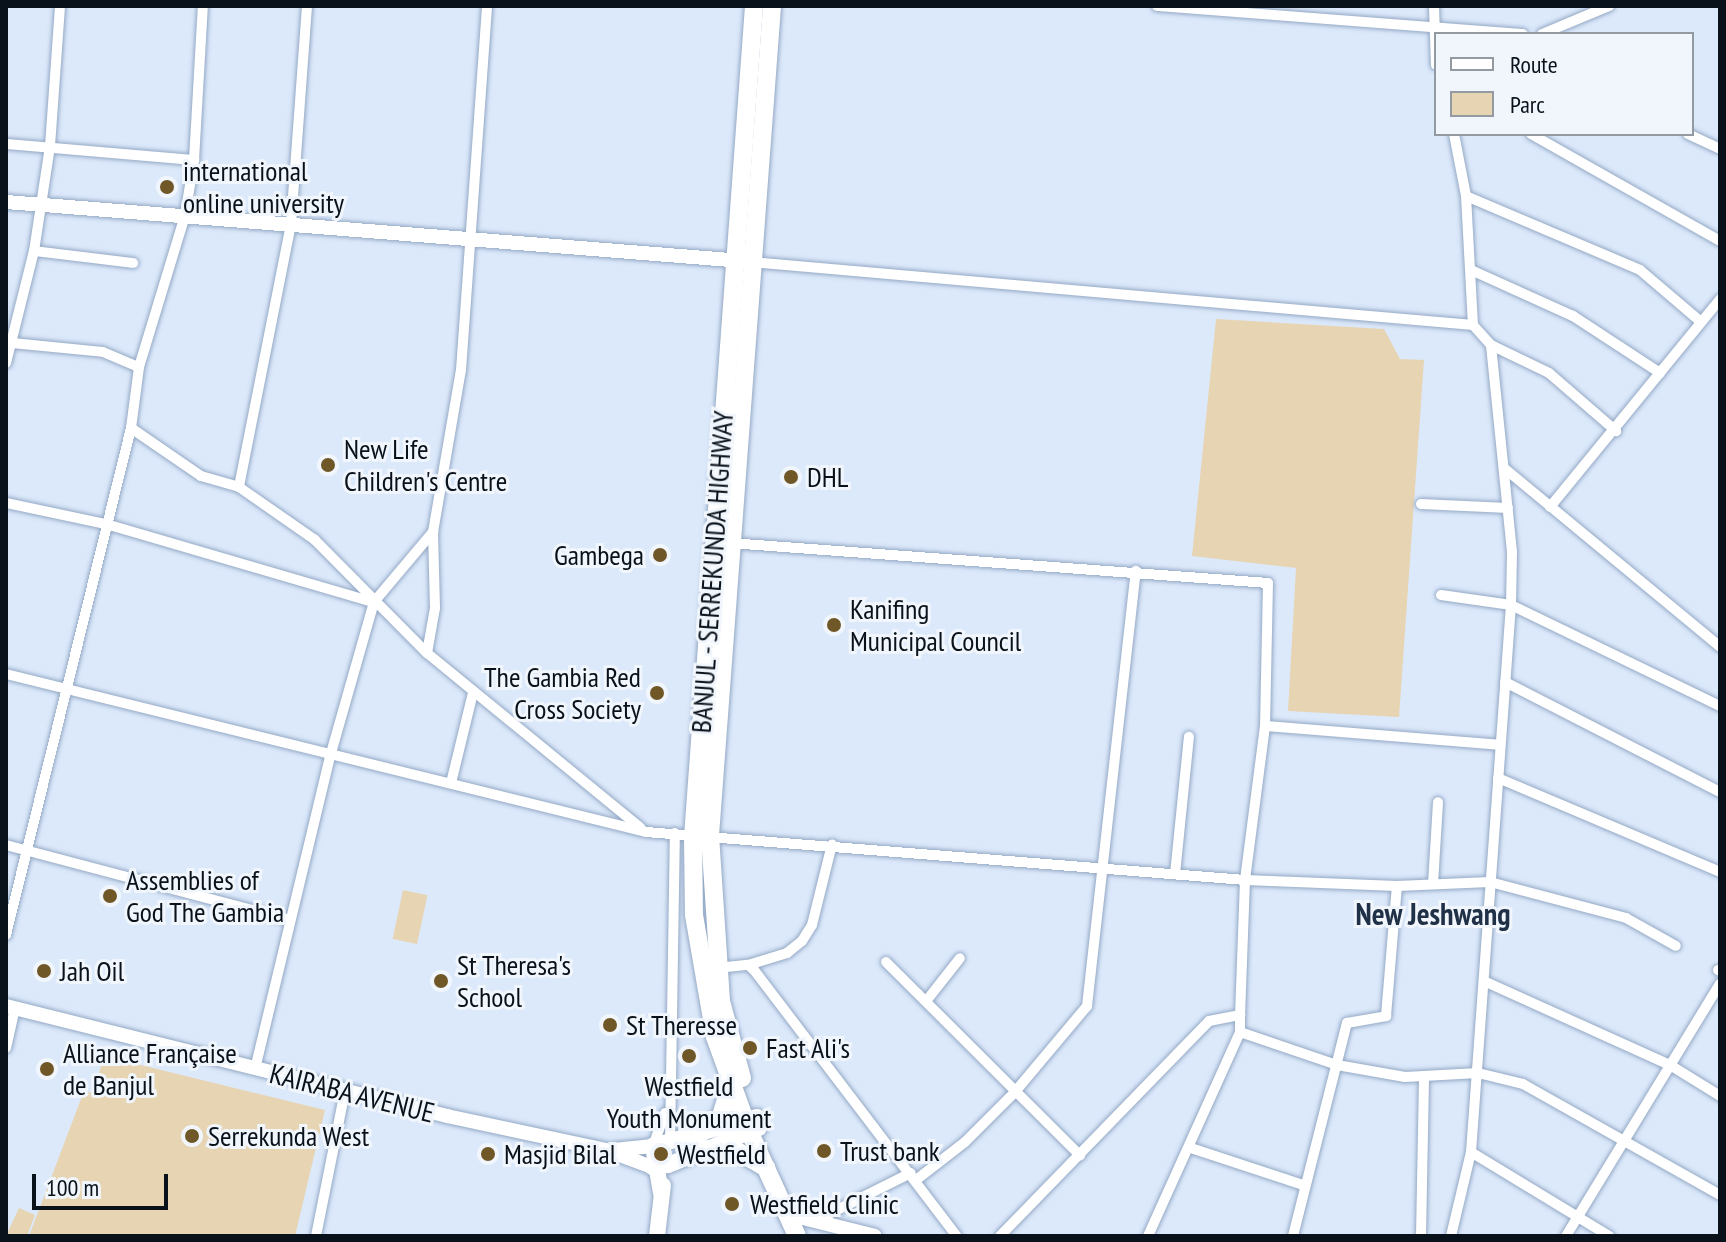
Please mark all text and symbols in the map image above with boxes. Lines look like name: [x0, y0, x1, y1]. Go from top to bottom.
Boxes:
legend: [1434, 32, 1694, 136]
text: Route: [1510, 49, 1558, 80]
text: Parc: [1510, 89, 1545, 120]
place label: international online university: [183, 154, 344, 220]
marker: international online university: [158, 178, 176, 196]
street label: BANJUL - SERREKUNDA HIGHWAY: [684, 408, 740, 736]
place label: New Life Children's Centre: [344, 432, 507, 498]
marker: New Life Children's Centre: [319, 456, 337, 474]
place label: DHL: [807, 460, 848, 494]
marker: DHL: [782, 468, 800, 486]
place label: Gambega: [554, 538, 644, 572]
marker: Gambega: [651, 546, 669, 564]
place label: Kanifing Municipal Council: [850, 592, 1021, 658]
marker: Kanifing Municipal Council: [825, 616, 843, 634]
place label: The Gambia Red Cross Society: [484, 660, 641, 726]
marker: The Gambia Red Cross Society: [648, 684, 666, 702]
place label: Assemblies of God The Gambia: [126, 863, 285, 929]
marker: Assemblies of God The Gambia: [101, 887, 119, 905]
district label: New Jeshwang: [1355, 896, 1511, 932]
place label: St Theresa's School: [457, 948, 572, 1014]
place label: Jah Oil: [60, 954, 124, 988]
marker: Jah Oil: [35, 962, 53, 980]
marker: St Theresa's School: [432, 972, 450, 990]
place label: St Theresse: [626, 1008, 738, 1042]
marker: St Theresse: [601, 1016, 619, 1034]
place label: Fast Ali's: [766, 1031, 851, 1065]
place label: Alliance Française de Banjul: [63, 1036, 237, 1102]
marker: Fast Ali's: [741, 1039, 759, 1057]
marker: Westfield Youth Monument: [680, 1047, 698, 1065]
street label: KAIRABA AVENUE: [265, 1056, 439, 1130]
marker: Alliance Française de Banjul: [38, 1060, 56, 1078]
place label: Westfield Youth Monument: [606, 1069, 772, 1135]
place label: Serrekunda West: [208, 1119, 370, 1153]
marker: Serrekunda West: [183, 1127, 201, 1145]
place label: Trust bank: [840, 1134, 940, 1168]
place label: Masjid Bilal: [504, 1137, 616, 1171]
place label: Westfield: [677, 1137, 766, 1171]
marker: Trust bank: [815, 1142, 833, 1160]
marker: Masjid Bilal: [479, 1145, 497, 1163]
marker: Westfield: [652, 1145, 670, 1163]
scale bar: [36, 1158, 172, 1208]
text: 100 m: [46, 1172, 99, 1203]
place label: Westfield Clinic: [750, 1187, 899, 1221]
marker: Westfield Clinic: [721, 1193, 743, 1215]

